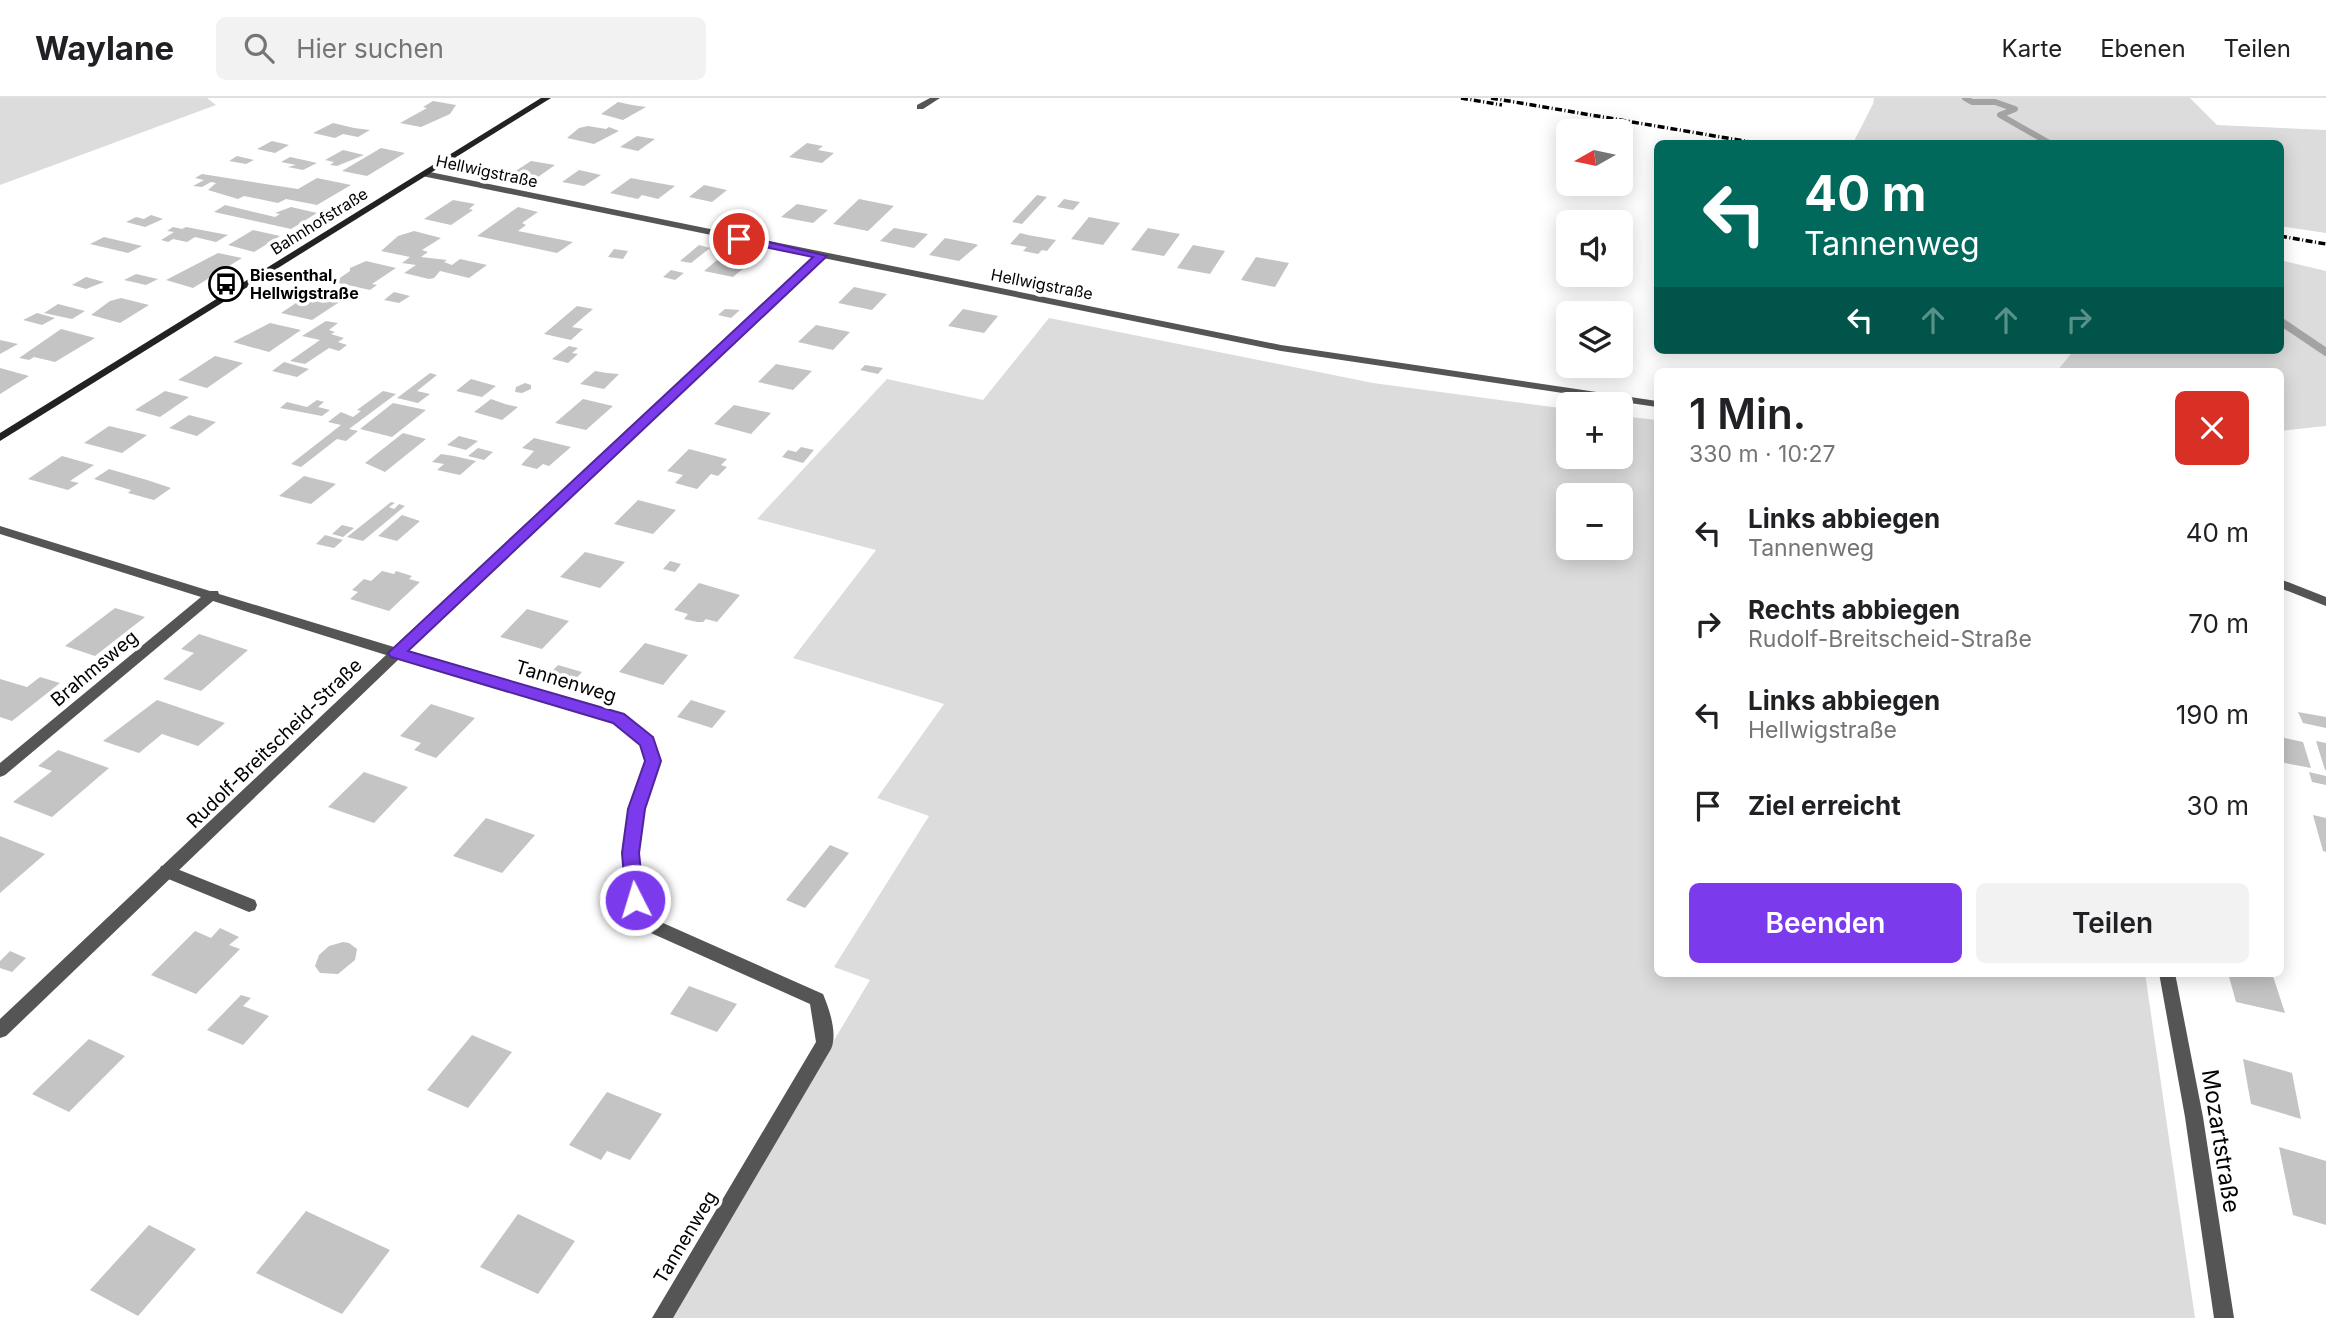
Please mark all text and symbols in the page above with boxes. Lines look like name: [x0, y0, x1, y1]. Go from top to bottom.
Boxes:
search box: [216, 17, 706, 80]
text: Waylane: [35, 28, 174, 68]
icon: search: [240, 29, 278, 67]
text: Hier suchen: [296, 33, 444, 64]
text: Karte: [2002, 34, 2062, 63]
text: Ebenen: [2100, 34, 2186, 63]
text: Teilen: [2224, 34, 2291, 63]
north arrow: [1556, 119, 1633, 196]
map controls: [1556, 119, 1633, 560]
street label: Hellwigstraße: [434, 150, 540, 192]
text: 40 m: [1804, 164, 1927, 223]
icon: left: [1689, 168, 1780, 259]
street label: Bahnhofstraße: [267, 183, 371, 259]
pin: [709, 209, 769, 269]
button: sound: [1556, 210, 1633, 287]
icon: arrive: [720, 220, 758, 258]
text: Tannenweg: [1804, 224, 1980, 263]
street label: Hellwigstraße: [989, 264, 1095, 304]
bus stop icon: Biesenthal, Hellwigstraße: [207, 265, 245, 303]
place label: Biesenthal, Hellwigstraße: [250, 265, 359, 303]
button: layers: [1556, 301, 1633, 378]
icon: left: [1841, 301, 1879, 339]
icon: ahead: [1914, 301, 1952, 339]
icon: ahead: [1987, 301, 2025, 339]
icon: right: [2060, 301, 2098, 339]
text: 1 Min.: [1689, 388, 1806, 439]
button: close: [2175, 391, 2249, 465]
button: +: [1556, 392, 1633, 469]
text: 330 m · 10:27: [1689, 440, 1836, 468]
button: −: [1556, 483, 1633, 560]
text: Links abbiegen: [1748, 503, 1940, 534]
icon: left: [1689, 514, 1727, 552]
text: 40 m: [2186, 517, 2249, 548]
text: Tannenweg: [1748, 534, 1874, 562]
text: Rechts abbiegen: [1748, 594, 1960, 625]
icon: right: [1689, 605, 1727, 643]
text: 70 m: [2188, 608, 2249, 639]
street label: Brahmsweg: [46, 625, 142, 711]
text: Rudolf-Breitscheid-Straße: [1748, 625, 2032, 653]
street label: Rudolf-Breitscheid-Straße: [182, 654, 367, 833]
street label: Tannenweg: [513, 655, 619, 708]
text: Links abbiegen: [1748, 685, 1940, 716]
icon: left: [1689, 696, 1727, 734]
text: 190 m: [2176, 699, 2249, 730]
text: Hellwigstraße: [1748, 716, 1897, 744]
icon: arrive: [1689, 787, 1727, 825]
text: Ziel erreicht: [1748, 790, 1901, 821]
text: 30 m: [2186, 790, 2249, 821]
position arrow: [598, 863, 672, 937]
button: Beenden: [1689, 883, 1962, 963]
button: Teilen: [1976, 883, 2249, 963]
street label: Mozartstraße: [2196, 1067, 2246, 1215]
street label: Tannenweg: [649, 1187, 722, 1288]

